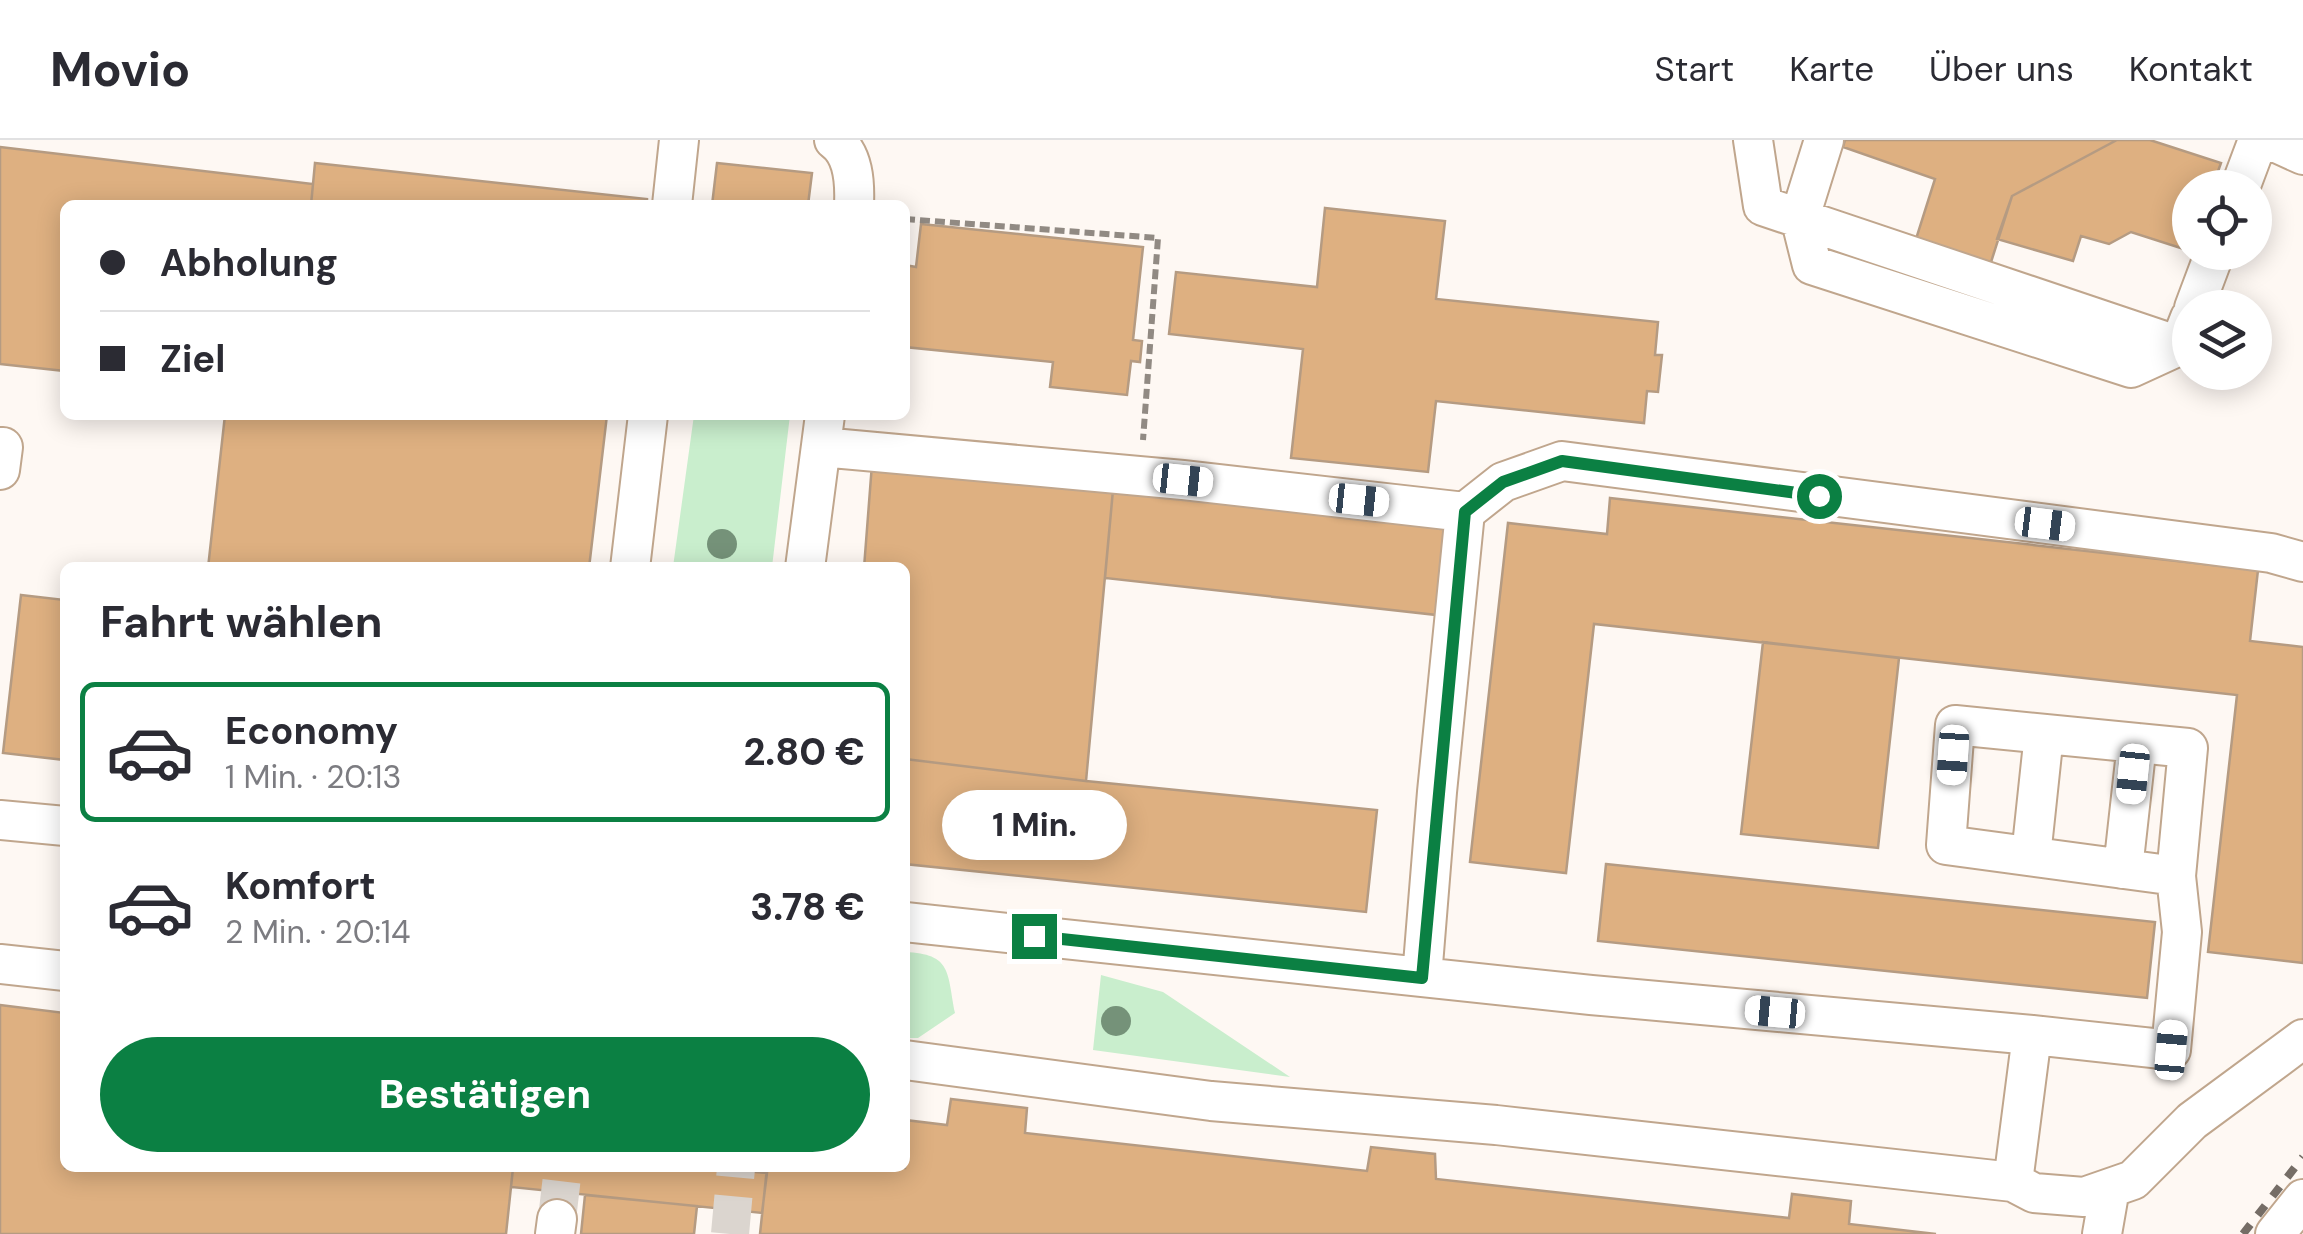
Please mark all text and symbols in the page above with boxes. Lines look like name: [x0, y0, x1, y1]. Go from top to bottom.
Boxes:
text: Movio: [50, 38, 190, 101]
text: Start: [1655, 46, 1734, 92]
text: Karte: [1789, 46, 1874, 92]
text: Über uns: [1929, 46, 2074, 92]
text: Kontakt: [2129, 46, 2253, 92]
map controls: [2172, 170, 2272, 390]
button: locate: [2172, 170, 2272, 270]
text: Abholung: [160, 238, 338, 288]
button: layers: [2172, 290, 2272, 390]
text: Ziel: [160, 334, 225, 384]
car: [1152, 462, 1214, 498]
route start: [1797, 474, 1842, 519]
car: [1328, 482, 1390, 518]
car: [2013, 505, 2077, 543]
text: Fahrt wählen: [100, 592, 382, 651]
text: Economy: [225, 706, 398, 756]
icon: car: [105, 707, 195, 797]
car: [1936, 724, 1970, 786]
text: 2.80 €: [743, 727, 865, 777]
car: [2115, 743, 2151, 805]
text: 1 Min. · 20:13: [225, 756, 402, 798]
callout: 1 Min.: [942, 791, 1126, 861]
text: 1 Min.: [992, 804, 1077, 846]
text: Komfort: [225, 861, 376, 911]
icon: car: [105, 862, 195, 952]
text: 3.78 €: [750, 882, 865, 932]
text: 2 Min. · 20:14: [225, 911, 410, 953]
route end: [1012, 914, 1057, 959]
car: [1744, 994, 1806, 1030]
car: [2153, 1019, 2189, 1081]
button: Bestätigen: [100, 1037, 870, 1152]

